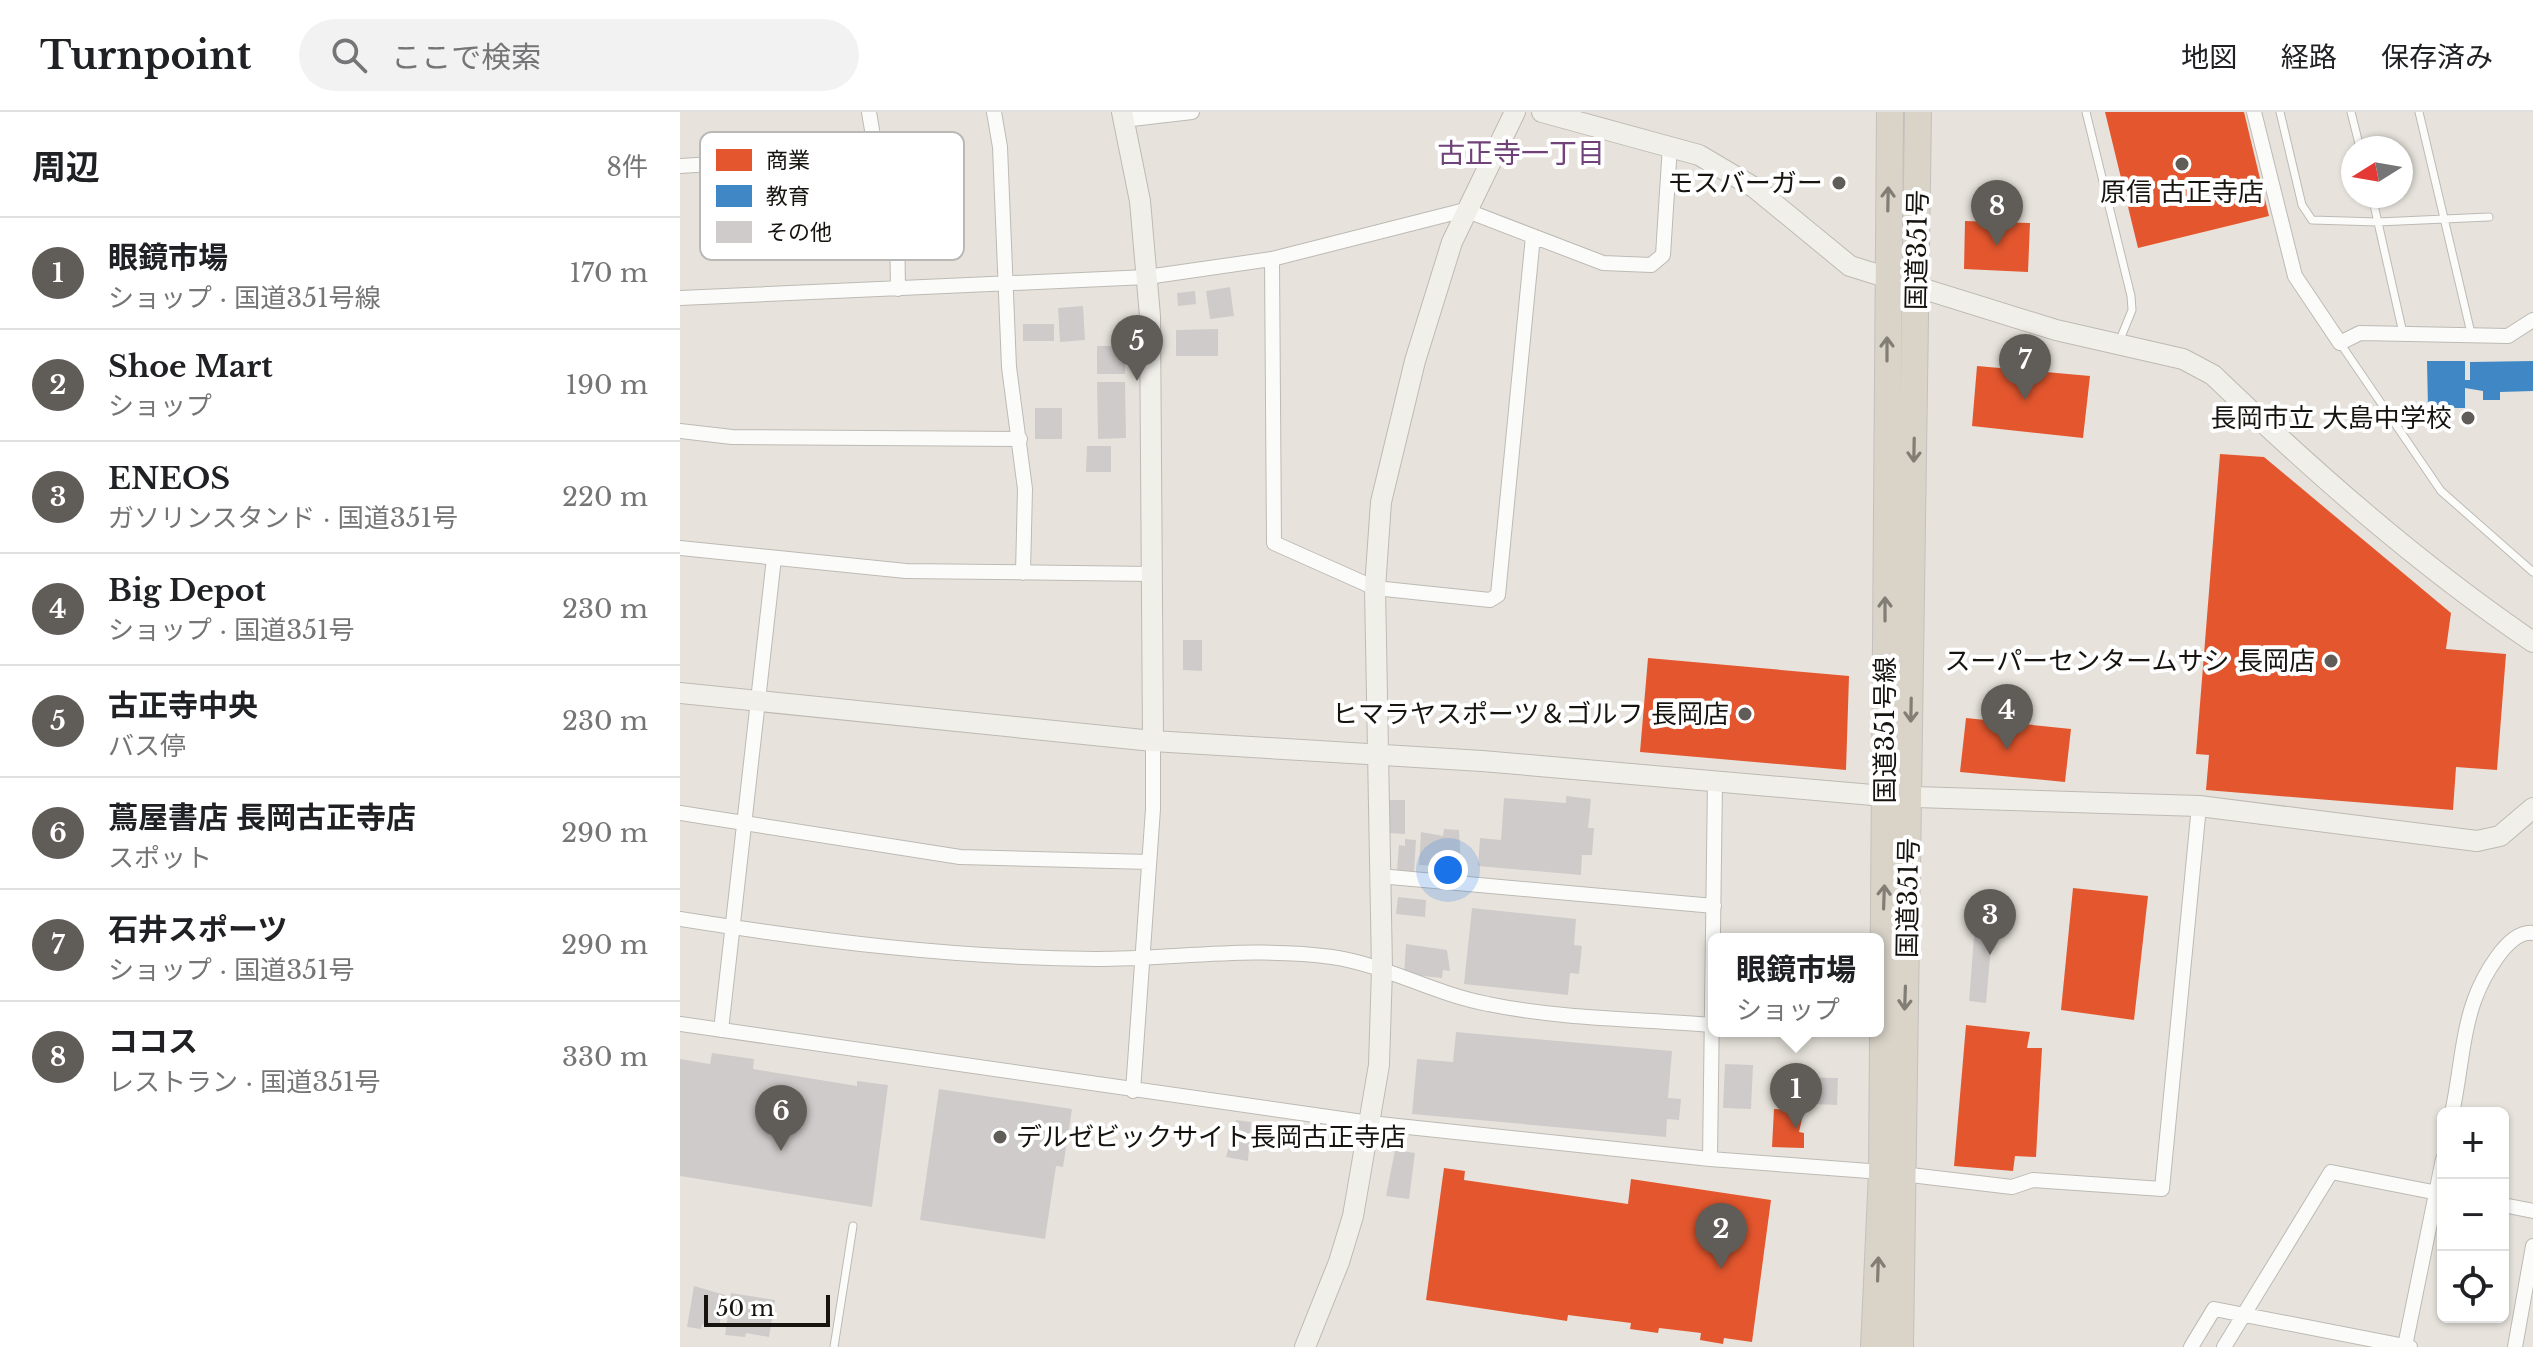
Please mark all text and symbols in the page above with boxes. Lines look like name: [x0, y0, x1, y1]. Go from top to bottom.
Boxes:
search box: [299, 19, 859, 91]
text: Turnpoint: [40, 32, 251, 79]
icon: search: [327, 33, 371, 77]
text: ここで検索: [391, 39, 541, 76]
text: 地図: [2181, 40, 2237, 75]
text: 経路: [2281, 40, 2337, 75]
text: 保存済み: [2381, 40, 2493, 75]
legend: [700, 132, 964, 260]
district label: 古正寺一丁目: [1437, 136, 1605, 171]
north arrow: [2341, 136, 2413, 208]
text: 周辺: [32, 146, 100, 188]
text: 商業: [766, 147, 810, 174]
text: 8件: [606, 151, 648, 183]
marker: 原信 古正寺店: [2173, 155, 2191, 173]
place label: モスバーガー: [1667, 167, 1823, 199]
marker: モスバーガー: [1830, 174, 1848, 192]
place label: 原信 古正寺店: [2100, 176, 2264, 208]
pin: 8: [1971, 180, 2023, 246]
text: 教育: [766, 183, 810, 210]
one-way arrow: [1880, 186, 1896, 213]
street label: 国道351号: [1900, 190, 1934, 310]
text: その他: [766, 219, 832, 246]
text: 眼鏡市場: [108, 239, 228, 276]
text: 1: [52, 257, 64, 289]
text: 170 m: [569, 257, 648, 289]
text: ショップ · 国道351号線: [108, 282, 381, 314]
pin: 5: [1111, 315, 1163, 381]
pin: 7: [1999, 334, 2051, 400]
one-way arrow: [1879, 336, 1895, 363]
text: Shoe Mart: [108, 348, 273, 385]
text: 2: [50, 369, 66, 401]
text: 190 m: [566, 369, 648, 401]
text: ショップ: [108, 390, 212, 422]
place label: 長岡市立 大島中学校: [2211, 402, 2452, 434]
marker: 長岡市立 大島中学校: [2459, 409, 2477, 427]
one-way arrow: [1907, 436, 1922, 463]
text: ENEOS: [108, 460, 230, 497]
text: 3: [50, 481, 66, 513]
text: 220 m: [562, 481, 648, 513]
text: ガソリンスタンド · 国道351号: [108, 502, 458, 534]
text: Big Depot: [108, 572, 266, 609]
text: 4: [49, 593, 67, 625]
text: 230 m: [562, 593, 648, 625]
one-way arrow: [1877, 596, 1893, 623]
text: ショップ · 国道351号: [108, 614, 355, 646]
place label: スーパーセンタームサシ 長岡店: [1945, 645, 2315, 677]
marker: スーパーセンタームサシ 長岡店: [2322, 652, 2340, 670]
street label: 国道351号線: [1869, 657, 1901, 803]
pin: 4: [1981, 684, 2033, 750]
text: 古正寺中央: [108, 687, 258, 724]
one-way arrow: [1904, 696, 1919, 723]
place label: ヒマラヤスポーツ＆ゴルフ 長岡店: [1332, 698, 1729, 730]
text: 5: [50, 705, 66, 737]
text: 230 m: [562, 705, 648, 737]
marker: ヒマラヤスポーツ＆ゴルフ 長岡店: [1736, 705, 1754, 723]
text: バス停: [108, 730, 186, 762]
text: 蔦屋書店 長岡古正寺店: [108, 799, 416, 836]
text: 6: [49, 817, 67, 849]
text: 290 m: [561, 817, 648, 849]
street label: 国道351号: [1891, 838, 1925, 958]
text: スポット: [108, 842, 212, 874]
your location: [1428, 850, 1468, 890]
one-way arrow: [1876, 884, 1891, 911]
pin: 3: [1964, 889, 2016, 955]
text: 石井スポーツ: [108, 911, 287, 948]
text: 7: [51, 929, 65, 961]
text: 290 m: [561, 929, 648, 961]
popup: [1708, 933, 1884, 1037]
text: 眼鏡市場: [1736, 951, 1856, 988]
text: ショップ · 国道351号: [108, 954, 355, 986]
one-way arrow: [1898, 984, 1913, 1011]
text: ショップ: [1736, 994, 1840, 1026]
text: ココス: [108, 1023, 198, 1060]
text: 8: [50, 1041, 66, 1073]
text: 330 m: [562, 1041, 648, 1073]
pin: 1: [1770, 1063, 1822, 1129]
text: レストラン · 国道351号: [108, 1066, 381, 1098]
pin: 6: [755, 1085, 807, 1151]
map controls: [2437, 1107, 2509, 1323]
button: +: [2437, 1107, 2509, 1179]
place label: デルゼビックサイト長岡古正寺店: [1016, 1121, 1406, 1153]
marker: デルゼビックサイト長岡古正寺店: [991, 1128, 1009, 1146]
button: −: [2437, 1179, 2509, 1251]
pin: 2: [1695, 1203, 1747, 1269]
button: locate: [2437, 1251, 2509, 1323]
one-way arrow: [1871, 1256, 1886, 1283]
scale bar: [704, 1291, 830, 1327]
text: 50 m: [716, 1295, 774, 1322]

